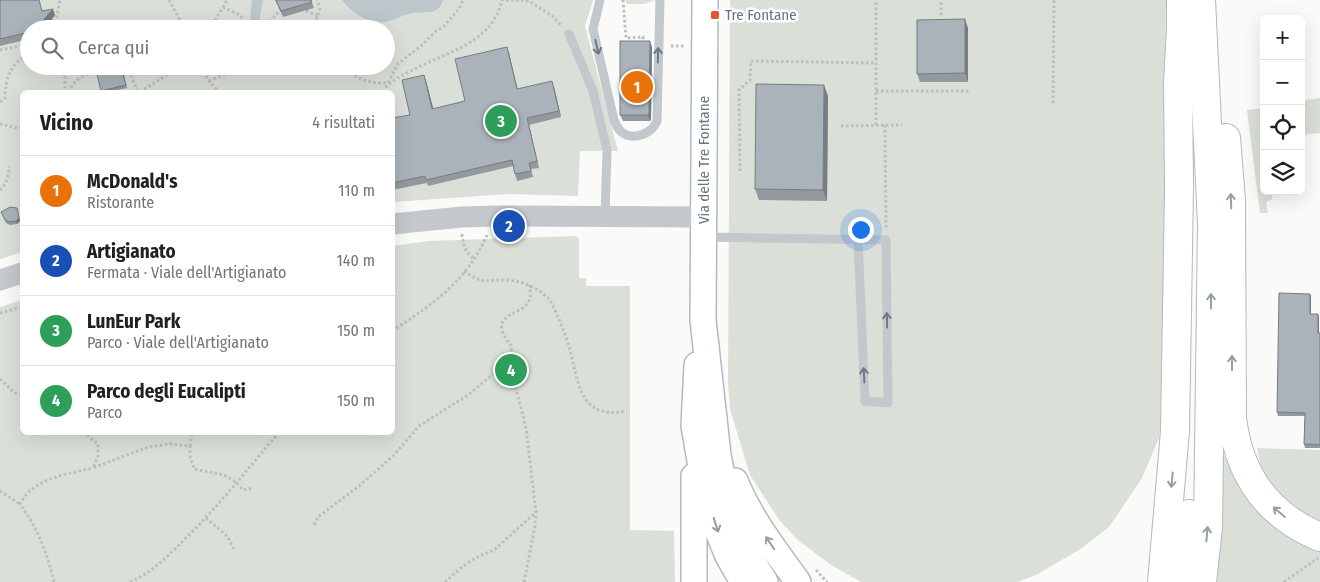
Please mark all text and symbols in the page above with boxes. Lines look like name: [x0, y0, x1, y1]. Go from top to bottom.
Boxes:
place label: Tre Fontane: [725, 6, 797, 24]
marker: Tre Fontane: [709, 9, 721, 21]
map controls: [1260, 15, 1305, 195]
button: +: [1260, 15, 1305, 60]
search box: [20, 20, 395, 75]
icon: search: [38, 34, 66, 62]
text: Cerca qui: [78, 36, 149, 59]
one-way arrow: [593, 39, 602, 55]
one-way arrow: [653, 47, 663, 64]
button: −: [1260, 60, 1305, 105]
pin: 1: [621, 68, 653, 106]
street label: Via delle Tre Fontane: [695, 96, 713, 224]
pin: 3: [485, 102, 517, 140]
button: locate: [1260, 105, 1305, 150]
text: Vicino: [40, 110, 93, 136]
text: 4 risultati: [312, 113, 375, 132]
button: layers: [1260, 150, 1305, 195]
text: McDonald's: [87, 170, 177, 193]
text: 1: [53, 181, 59, 200]
text: 110 m: [338, 181, 375, 200]
text: Ristorante: [87, 193, 154, 212]
one-way arrow: [1227, 193, 1236, 209]
pin: 2: [493, 207, 525, 245]
your location: [848, 217, 874, 243]
text: Artigianato: [87, 240, 176, 263]
text: 2: [52, 251, 60, 270]
text: 140 m: [337, 251, 375, 270]
text: Fermata · Viale dell'Artigianato: [87, 263, 286, 282]
one-way arrow: [1206, 293, 1216, 310]
text: LunEur Park: [87, 310, 180, 333]
one-way arrow: [882, 312, 892, 328]
text: 3: [52, 321, 60, 340]
text: 150 m: [337, 321, 375, 340]
text: Parco · Viale dell'Artigianato: [87, 333, 269, 352]
pin: 4: [495, 351, 527, 389]
one-way arrow: [1227, 356, 1237, 372]
one-way arrow: [859, 368, 869, 384]
text: Parco degli Eucalipti: [87, 380, 246, 403]
text: 4: [52, 391, 60, 410]
text: 150 m: [337, 391, 375, 410]
text: Parco: [87, 403, 122, 422]
one-way arrow: [1167, 471, 1177, 487]
one-way arrow: [1272, 506, 1285, 517]
one-way arrow: [712, 517, 721, 532]
one-way arrow: [1203, 526, 1212, 542]
one-way arrow: [765, 536, 775, 550]

